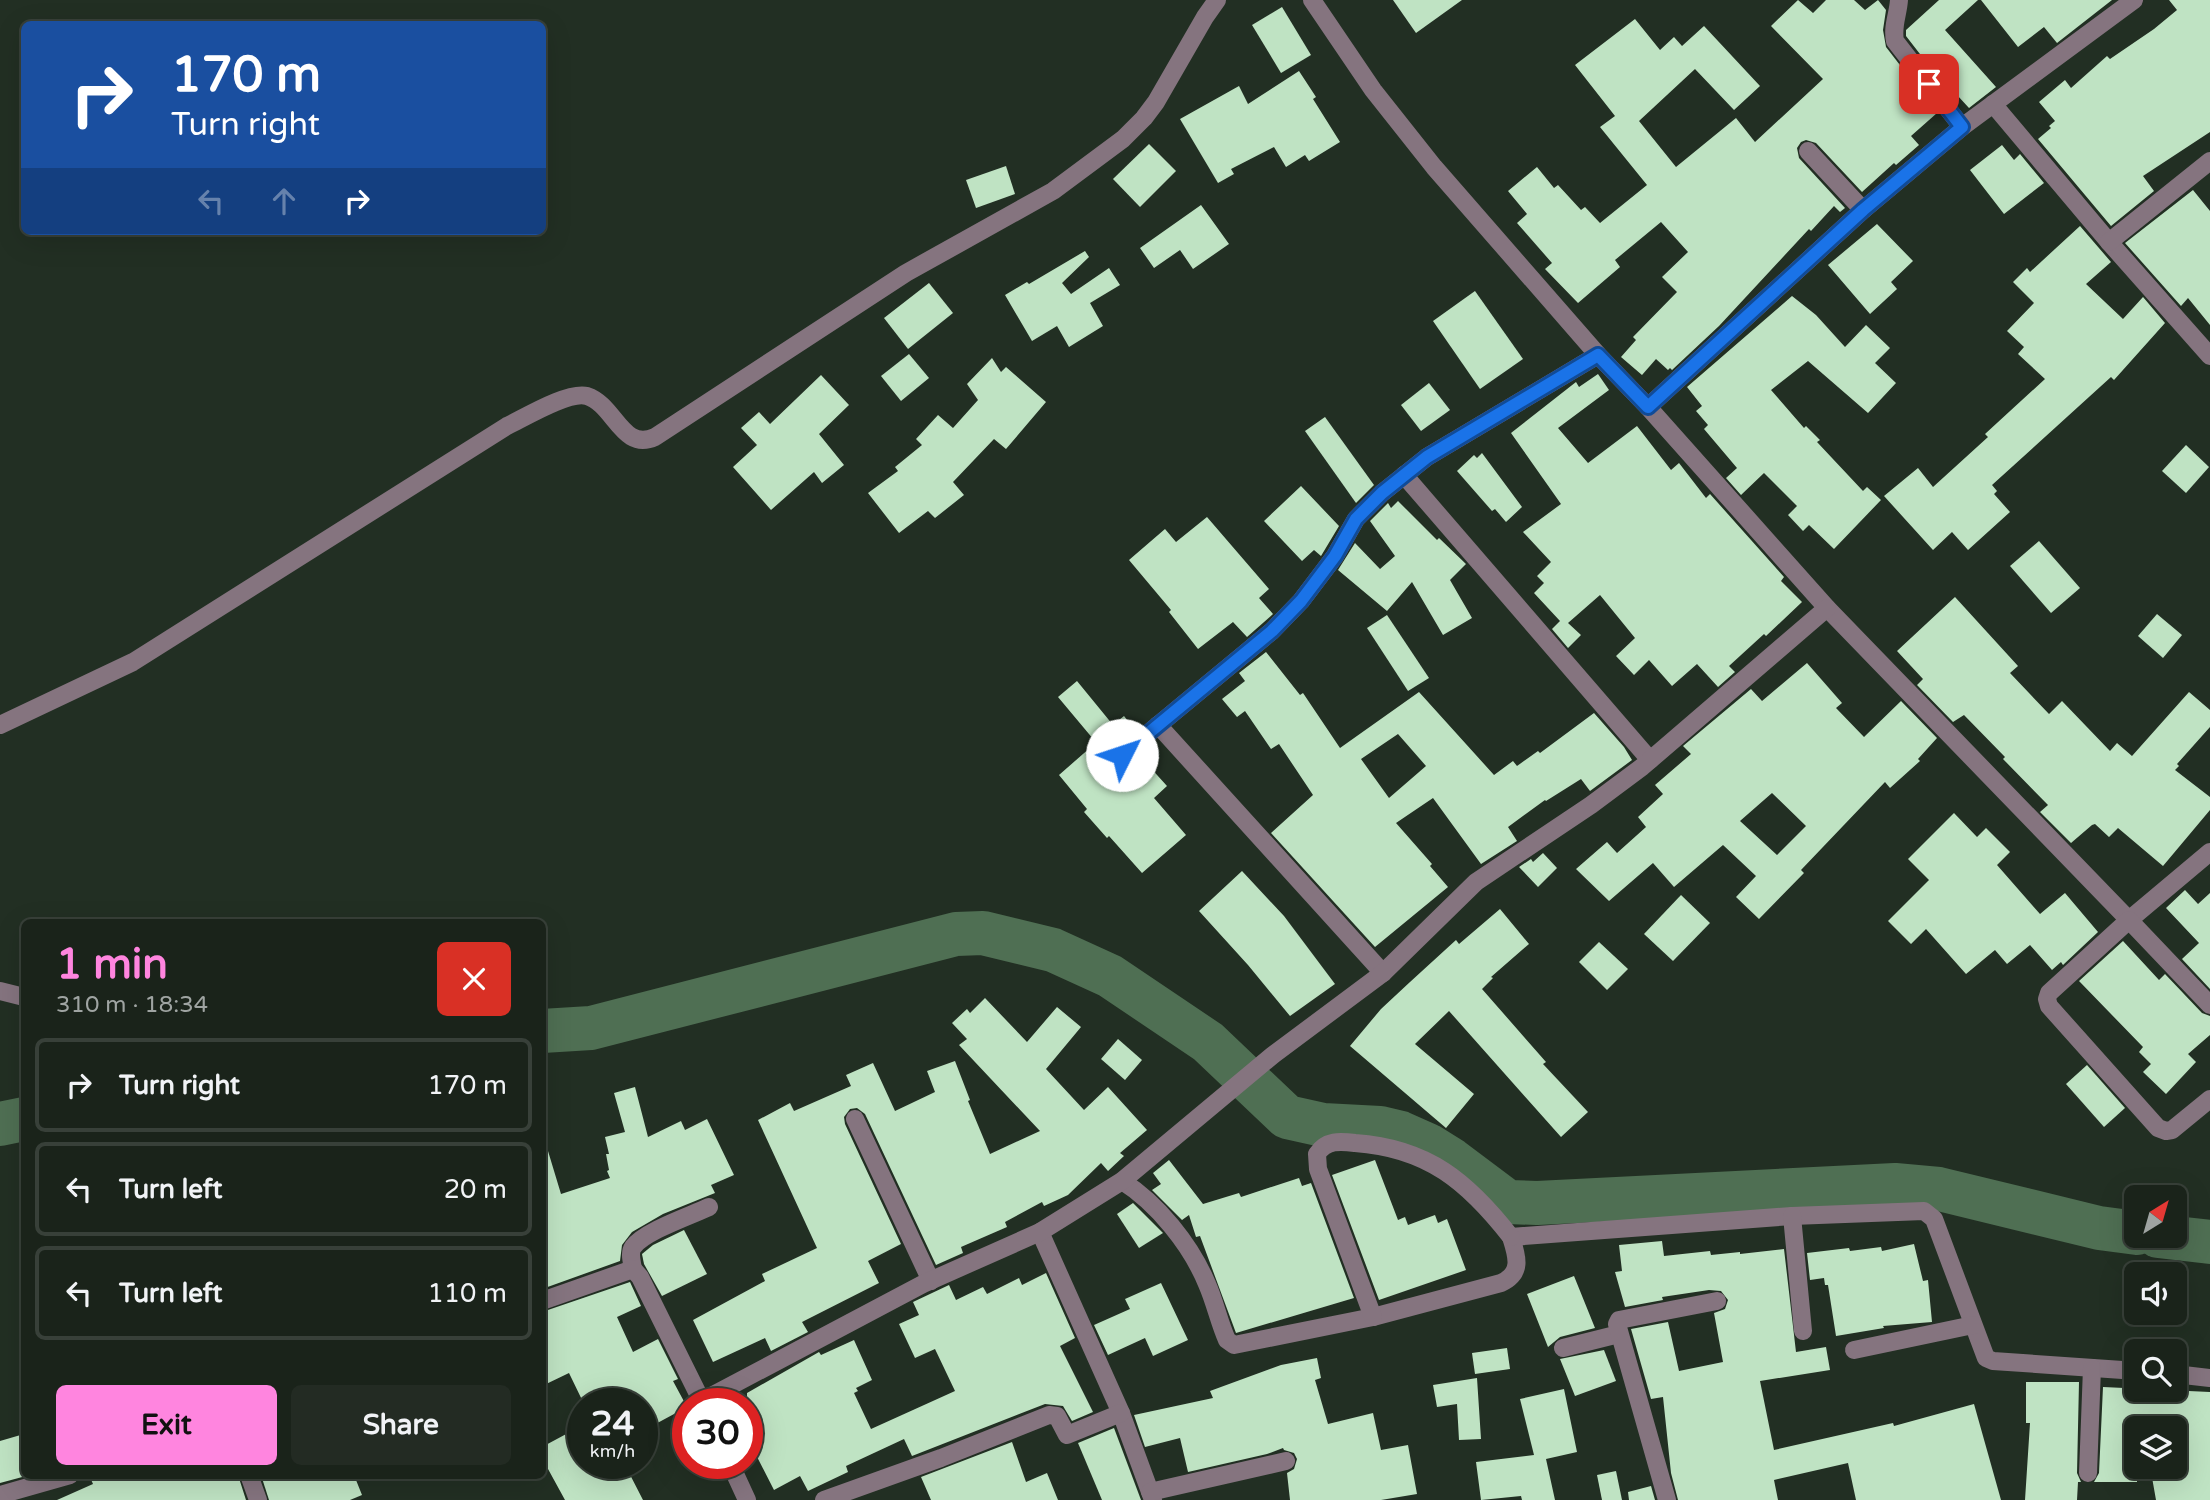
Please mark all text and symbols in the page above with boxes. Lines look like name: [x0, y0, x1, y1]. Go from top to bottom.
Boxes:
text: 170 m: [171, 46, 321, 105]
icon: right: [56, 49, 147, 140]
pin: [1899, 54, 1959, 114]
icon: arrive: [1910, 65, 1948, 103]
text: Turn right: [171, 106, 320, 144]
icon: left: [192, 182, 230, 220]
icon: ahead: [265, 182, 303, 220]
icon: right: [338, 182, 376, 220]
position arrow: [1085, 718, 1159, 792]
text: 1 min: [56, 939, 168, 990]
button: close: [437, 942, 511, 1016]
text: 310 m · 18:34: [56, 991, 208, 1019]
icon: right: [60, 1066, 98, 1104]
text: Turn right: [119, 1070, 240, 1101]
text: 170 m: [427, 1070, 507, 1101]
icon: left: [60, 1170, 98, 1208]
text: Turn left: [119, 1174, 222, 1205]
text: 20 m: [444, 1174, 507, 1205]
north arrow: [2124, 1185, 2188, 1248]
map controls: [2124, 1185, 2187, 1479]
button: sound: [2124, 1262, 2187, 1325]
icon: left: [60, 1274, 98, 1312]
text: Turn left: [119, 1278, 222, 1309]
text: 110 m: [427, 1278, 507, 1309]
button: search: [2124, 1339, 2187, 1402]
button: Exit: [56, 1385, 277, 1465]
button: Share: [291, 1385, 511, 1465]
speed limit sign: 30: [672, 1388, 763, 1479]
text: 24: [591, 1403, 634, 1445]
button: layers: [2124, 1416, 2187, 1479]
text: km/h: [590, 1440, 635, 1462]

